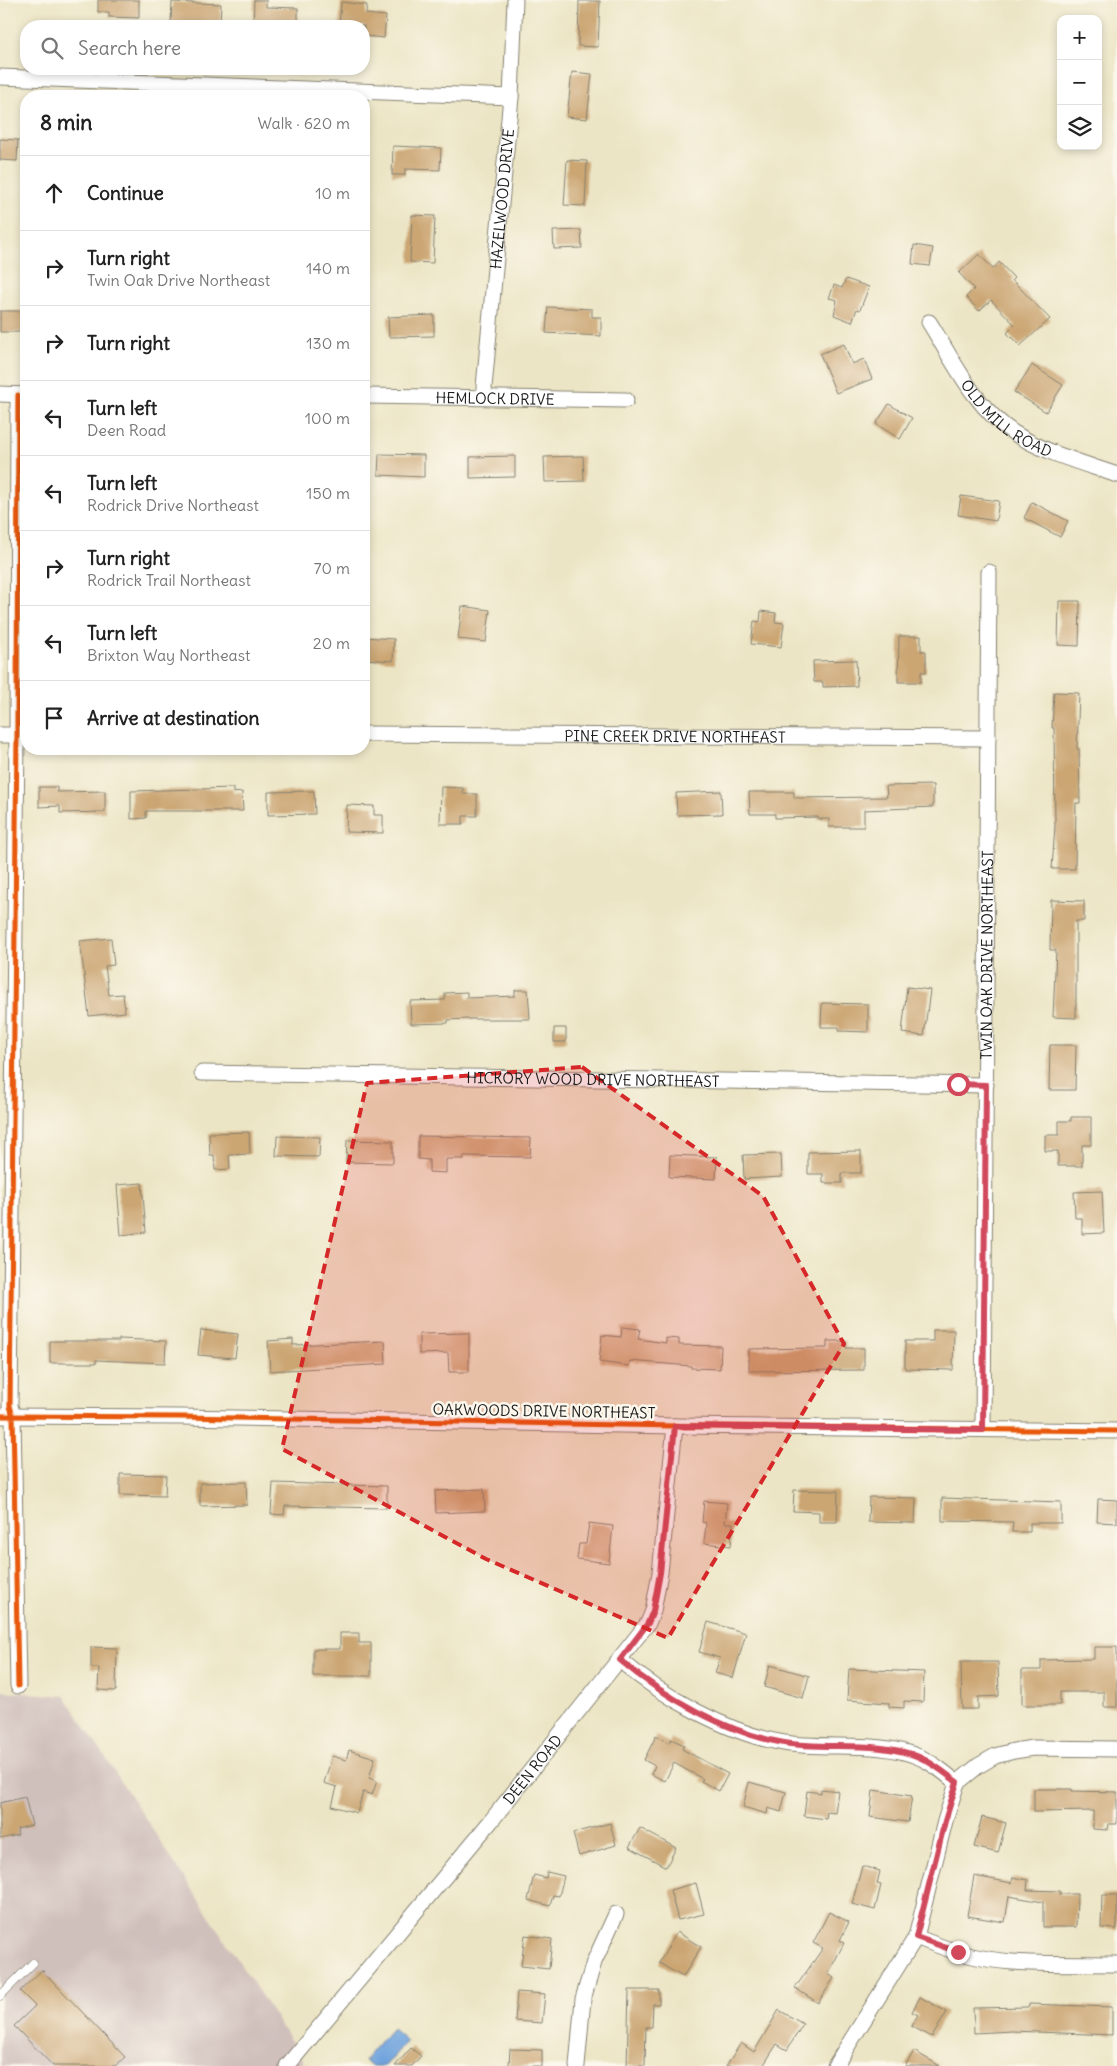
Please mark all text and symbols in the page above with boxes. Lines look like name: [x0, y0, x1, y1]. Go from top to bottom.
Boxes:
map controls: [1057, 15, 1102, 150]
button: +: [1057, 15, 1102, 60]
search box: [20, 20, 370, 75]
icon: search: [38, 34, 66, 62]
text: Search here: [78, 36, 181, 60]
button: −: [1057, 60, 1102, 105]
button: layers: [1057, 105, 1102, 150]
text: 8 min: [40, 109, 92, 136]
text: Walk · 620 m: [258, 113, 350, 133]
street label: HAZELWOOD DRIVE: [486, 128, 518, 270]
icon: ahead: [40, 179, 68, 207]
text: Continue: [87, 181, 164, 205]
text: 10 m: [315, 183, 350, 203]
text: Turn right: [87, 246, 170, 270]
icon: right: [40, 254, 68, 282]
text: 140 m: [306, 258, 350, 278]
text: Twin Oak Drive Northeast: [87, 270, 270, 290]
icon: right: [40, 329, 68, 357]
text: Turn right: [87, 331, 170, 355]
text: 130 m: [306, 333, 350, 353]
street label: OLD MILL ROAD: [957, 376, 1055, 461]
street label: HEMLOCK DRIVE: [436, 388, 555, 408]
text: Turn left: [87, 396, 157, 420]
icon: left: [40, 404, 68, 432]
text: 100 m: [305, 408, 350, 428]
text: Deen Road: [87, 420, 166, 440]
text: Turn left: [87, 471, 157, 495]
icon: left: [40, 479, 68, 507]
text: 150 m: [306, 483, 350, 503]
text: Rodrick Drive Northeast: [87, 495, 259, 515]
text: Turn right: [87, 546, 170, 570]
icon: right: [40, 554, 68, 582]
text: 70 m: [314, 558, 350, 578]
text: Rodrick Trail Northeast: [87, 570, 251, 590]
text: Turn left: [87, 621, 157, 645]
icon: left: [40, 629, 68, 657]
text: 20 m: [313, 633, 350, 653]
text: Brixton Way Northeast: [87, 645, 250, 665]
icon: arrive: [40, 704, 68, 732]
text: Arrive at destination: [87, 706, 260, 730]
street label: PINE CREEK DRIVE NORTHEAST: [564, 726, 786, 746]
street label: TWIN OAK DRIVE NORTHEAST: [976, 850, 997, 1060]
street label: HICKORY WOOD DRIVE NORTHEAST: [466, 1068, 720, 1090]
route start: [947, 1073, 970, 1096]
street label: OAKWOODS DRIVE NORTHEAST: [432, 1400, 656, 1422]
street label: DEEN ROAD: [499, 1731, 566, 1808]
route end: [947, 1941, 970, 1964]

